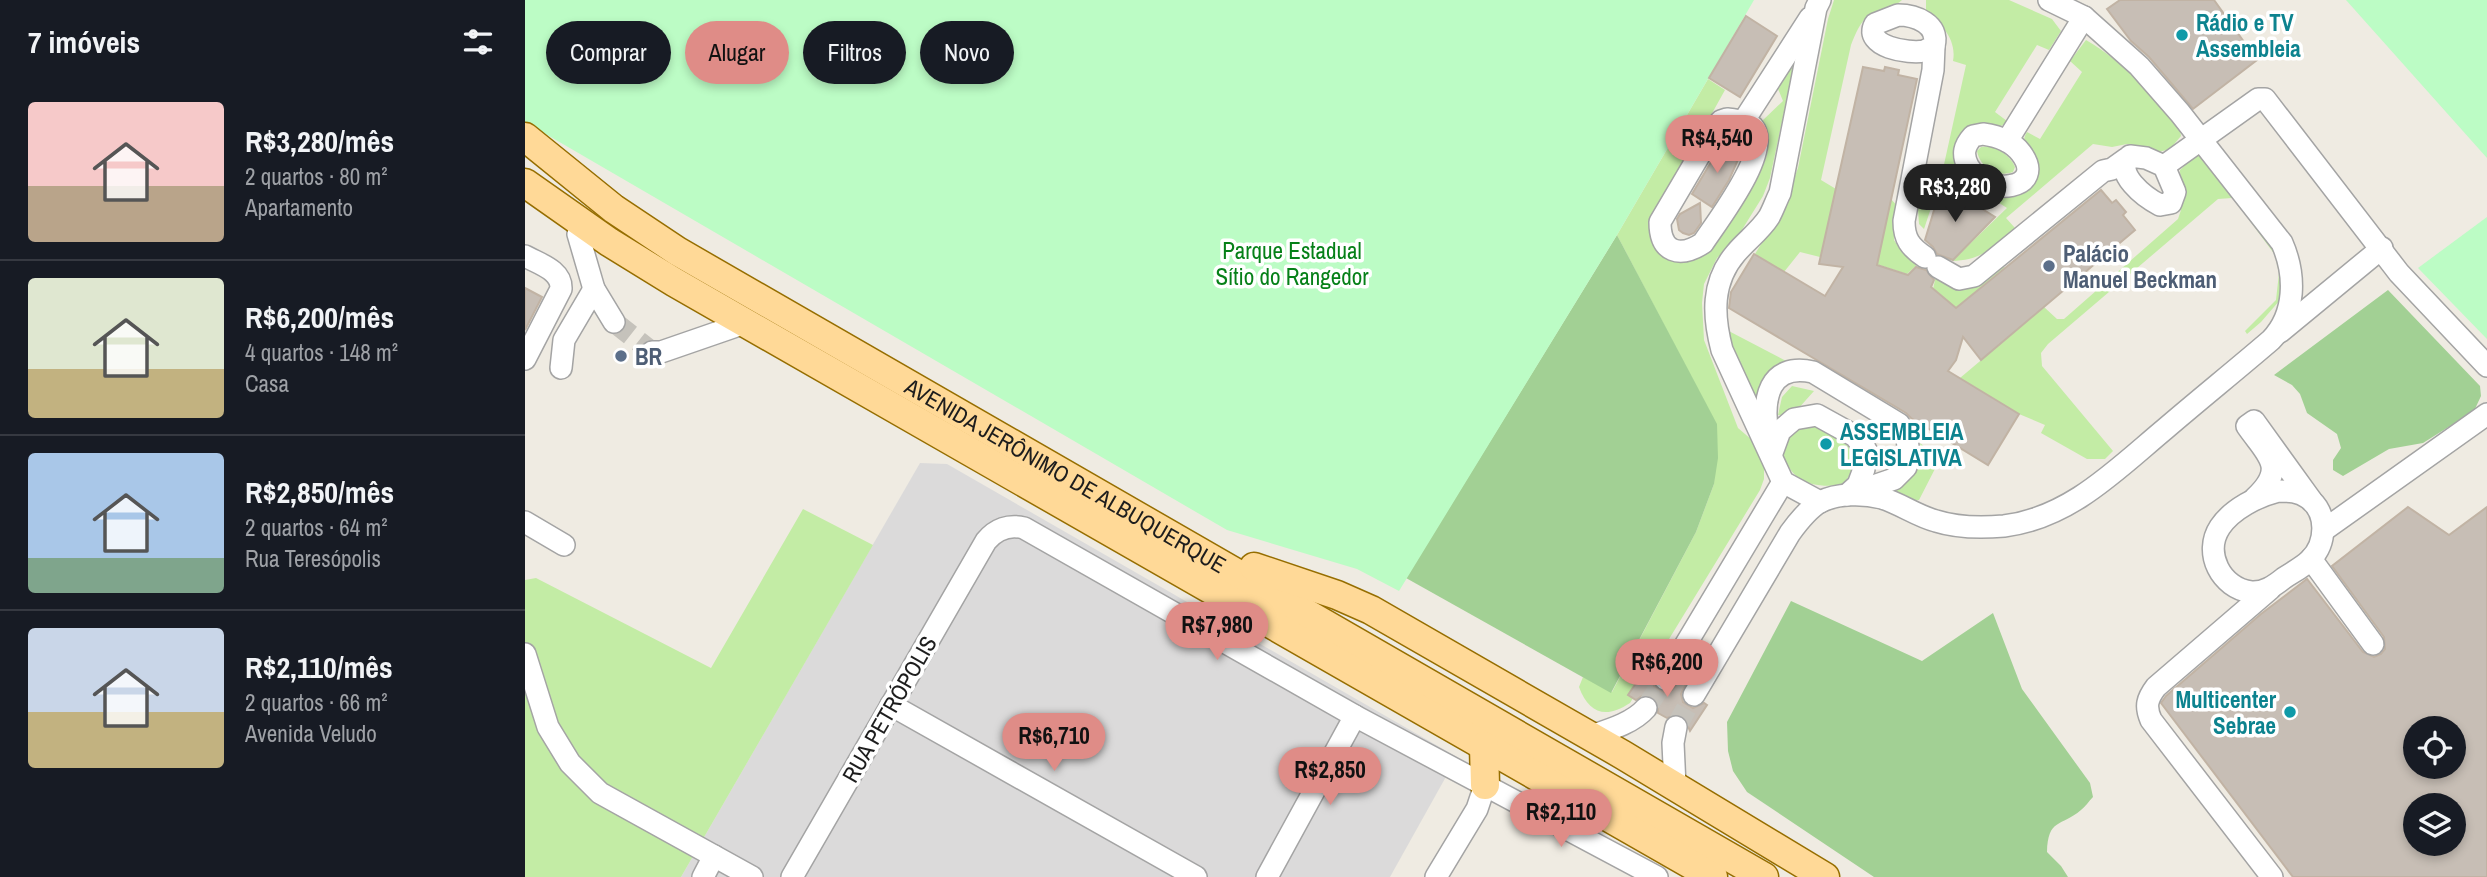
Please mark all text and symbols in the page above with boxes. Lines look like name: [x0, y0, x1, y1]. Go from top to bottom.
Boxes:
place label: Rádio e TV Assembleia: [2196, 7, 2301, 64]
chip: Comprar: [546, 21, 671, 84]
chip: Alugar: [685, 21, 789, 84]
chip: Filtros: [803, 21, 906, 84]
chip: Novo: [920, 21, 1014, 84]
text: 7 imóveis: [28, 22, 140, 62]
icon: filters: [459, 23, 497, 61]
marker: Rádio e TV Assembleia: [2174, 27, 2190, 43]
pin: R$4,540: [1652, 116, 1782, 175]
text: R$3,280/mês: [245, 121, 394, 161]
text: R$4,540: [1681, 122, 1753, 153]
icon: home: [84, 130, 168, 214]
text: 2 quartos · 80 m²: [245, 161, 388, 192]
pin: R$3,280: [1890, 164, 2020, 224]
text: R$3,280: [1919, 171, 1991, 202]
text: Apartamento: [245, 192, 353, 223]
park label: Parque Estadual Sítio do Rangedor: [1215, 235, 1369, 292]
place label: Palácio Manuel Beckman: [2063, 238, 2217, 295]
marker: Palácio Manuel Beckman: [2041, 258, 2057, 274]
text: R$6,200/mês: [245, 297, 394, 337]
icon: home: [84, 306, 168, 390]
text: 4 quartos · 148 m²: [245, 337, 398, 368]
place label: BR: [635, 341, 663, 372]
marker: BR: [613, 348, 629, 364]
text: Casa: [245, 368, 289, 399]
street label: AVENIDA JERÔNIMO DE ALBUQUERQUE: [899, 370, 1232, 580]
place label: ASSEMBLEIA LEGISLATIVA: [1840, 416, 1964, 473]
marker: ASSEMBLEIA LEGISLATIVA: [1818, 436, 1834, 452]
text: R$2,850/mês: [245, 472, 394, 512]
icon: home: [84, 481, 168, 565]
text: 2 quartos · 64 m²: [245, 512, 388, 543]
text: Rua Teresópolis: [245, 543, 381, 574]
pin: R$7,980: [1152, 602, 1282, 662]
text: R$7,980: [1181, 609, 1253, 640]
street label: RUA PETRÓPOLIS: [834, 630, 944, 788]
pin: R$6,200: [1602, 640, 1732, 699]
text: R$6,200: [1631, 646, 1703, 677]
text: R$2,110/mês: [245, 647, 393, 687]
icon: home: [84, 656, 168, 740]
place label: Multicenter Sebrae: [2175, 684, 2277, 741]
text: 2 quartos · 66 m²: [245, 687, 388, 718]
marker: Multicenter Sebrae: [2282, 704, 2298, 720]
pin: R$6,710: [989, 714, 1119, 773]
map controls: [2403, 716, 2466, 856]
button: locate: [2403, 716, 2466, 779]
text: Avenida Veludo: [245, 718, 377, 749]
text: R$6,710: [1018, 720, 1090, 751]
pin: R$2,850: [1265, 748, 1395, 807]
text: R$2,850: [1294, 754, 1366, 785]
pin: R$2,110: [1496, 790, 1626, 849]
button: layers: [2403, 793, 2466, 856]
text: R$2,110: [1526, 796, 1596, 827]

